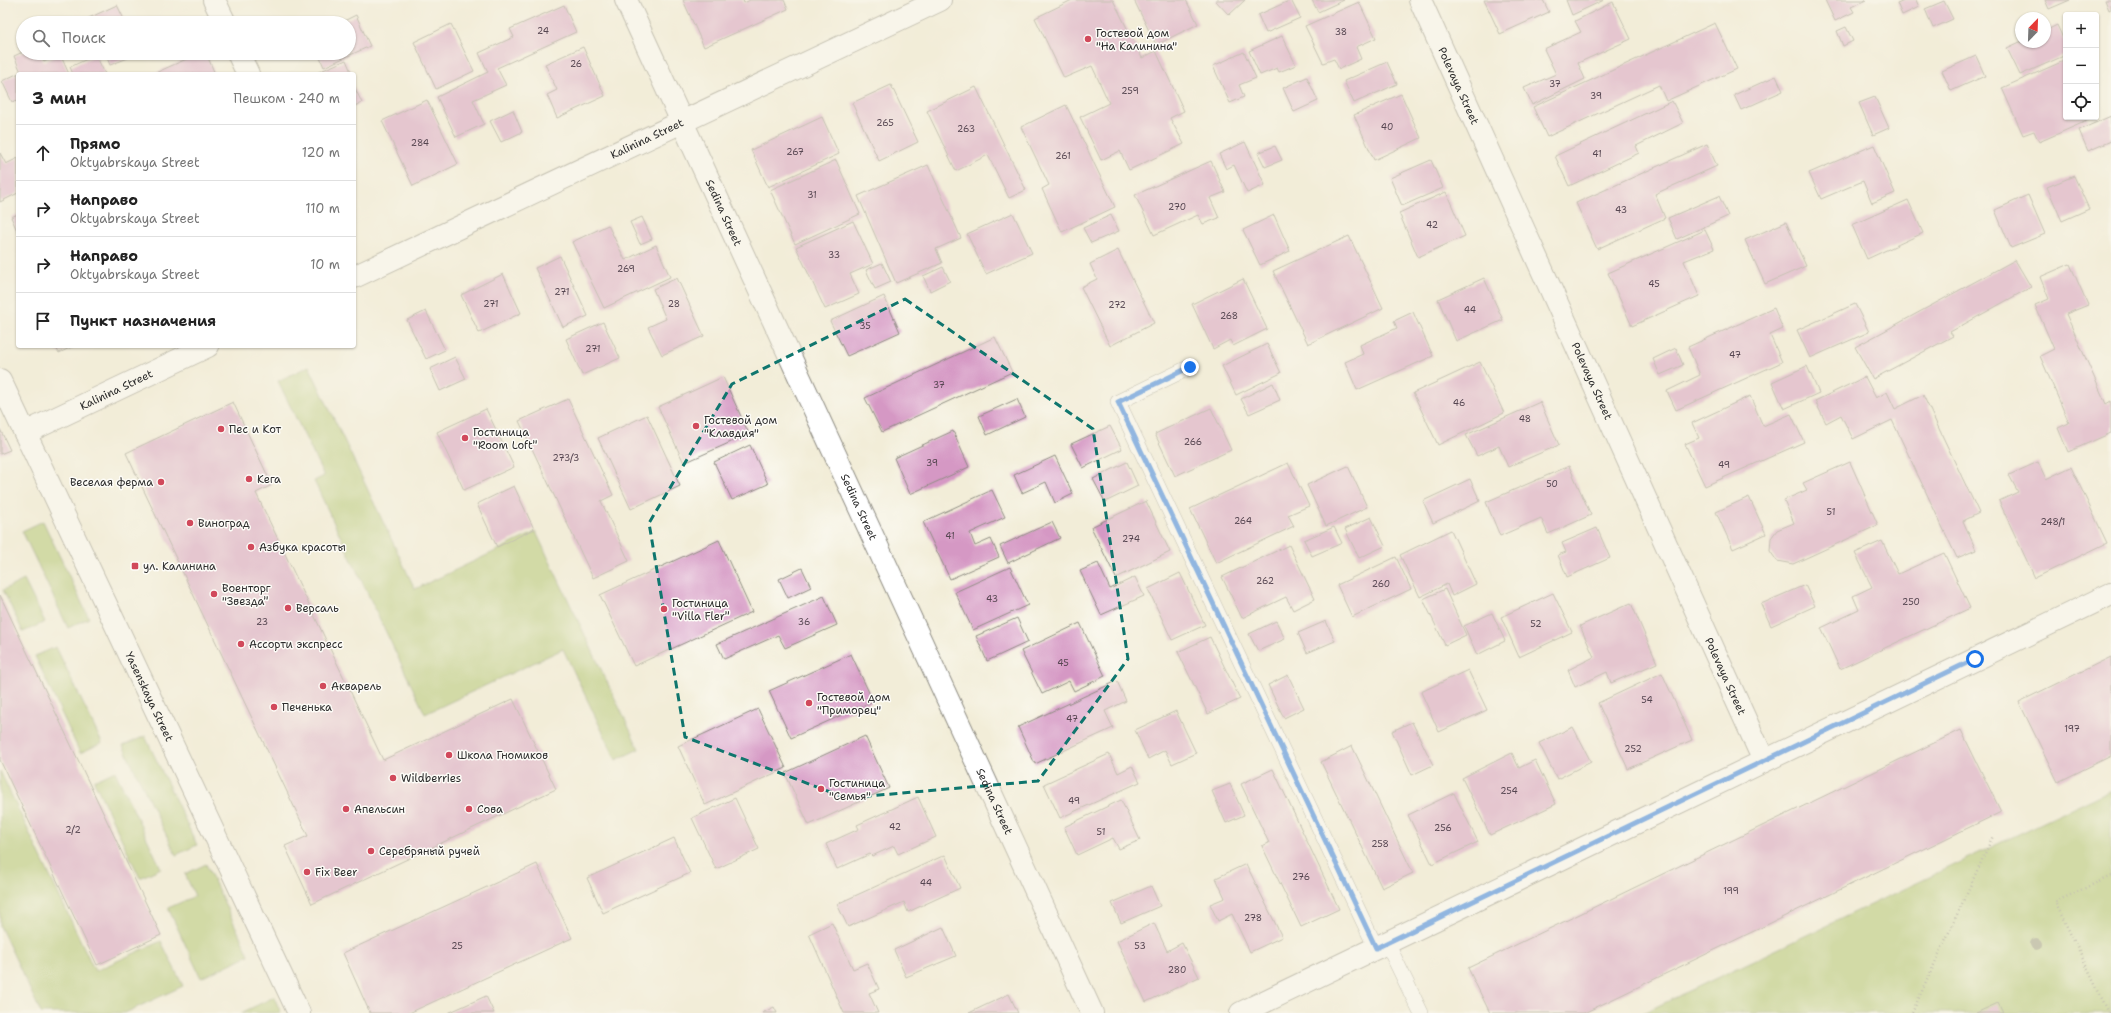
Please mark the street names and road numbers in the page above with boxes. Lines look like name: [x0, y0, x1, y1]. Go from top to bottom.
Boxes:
street label: Polevaya Street: [1435, 45, 1483, 127]
street label: Kalinina Street: [608, 115, 686, 162]
street label: Sedina Street: [702, 177, 746, 248]
street label: Polevaya Street: [1568, 340, 1616, 422]
street label: Kalinina Street: [77, 366, 155, 413]
street label: Sedina Street: [837, 471, 881, 543]
street label: Polevaya Street: [1702, 635, 1750, 717]
street label: Yasenskaya Street: [122, 649, 177, 744]
street label: Sedina Street: [973, 766, 1016, 837]

